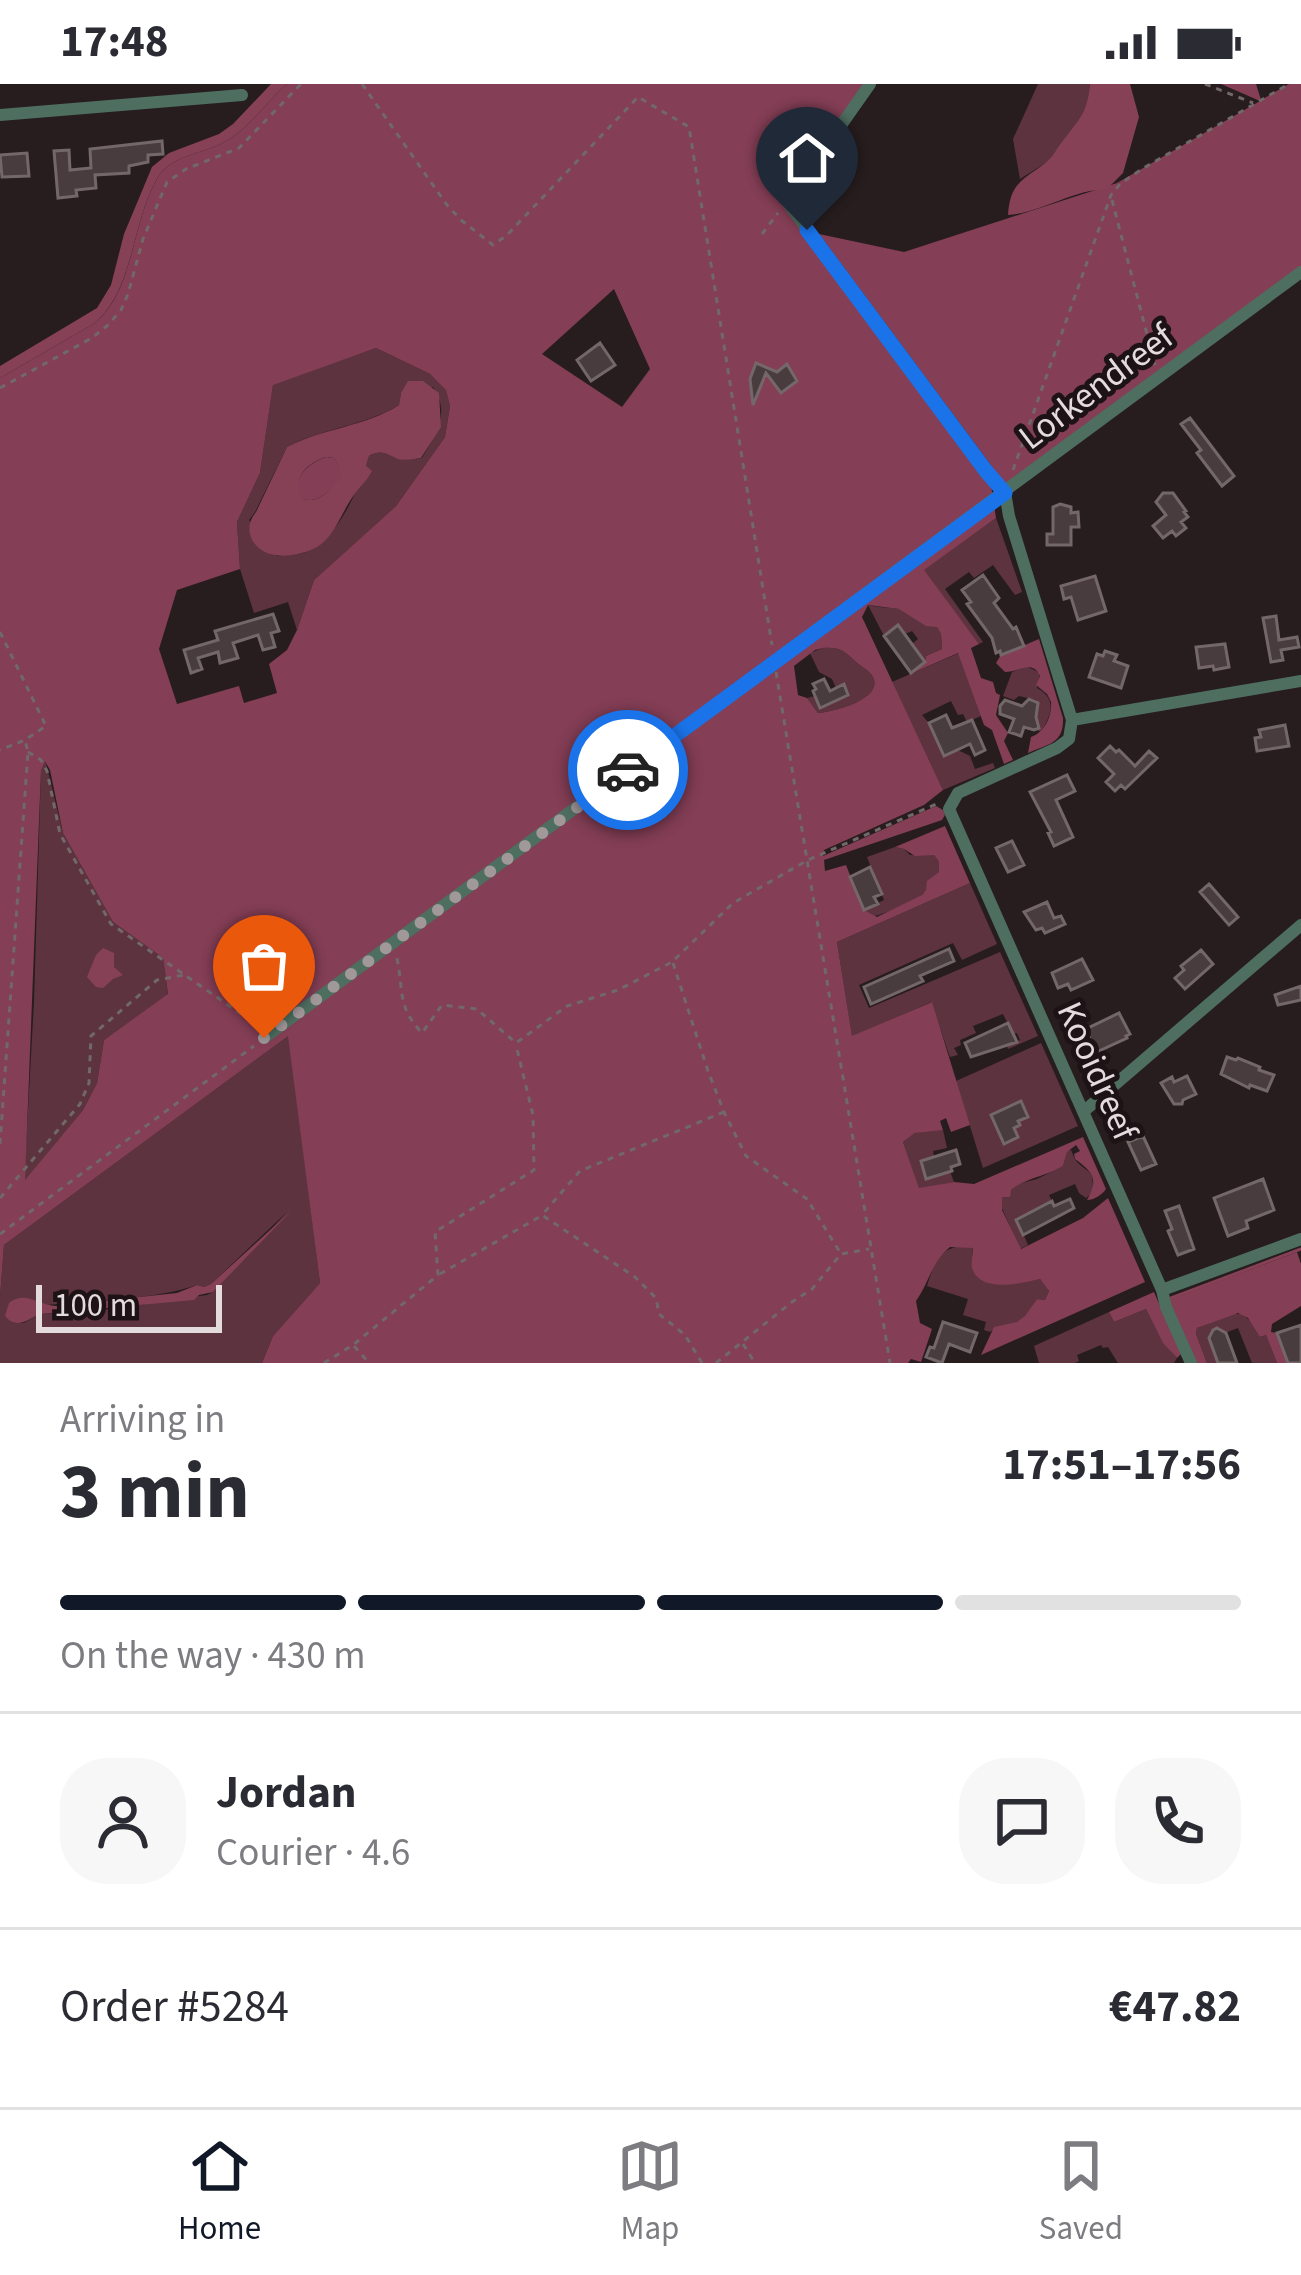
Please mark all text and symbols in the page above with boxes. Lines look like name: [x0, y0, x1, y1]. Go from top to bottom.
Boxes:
text: 17:48: [60, 10, 169, 74]
pin: [756, 107, 858, 230]
icon: home: [774, 125, 840, 191]
street label: Lorkendreef: [1008, 311, 1185, 462]
courier: [568, 710, 688, 830]
icon: car: [595, 737, 661, 803]
pin: [213, 915, 315, 1038]
icon: bag: [231, 933, 297, 999]
street label: Kooidreef: [1044, 994, 1151, 1150]
scale bar: [36, 1279, 222, 1332]
text: 100 m: [54, 1282, 137, 1329]
text: Arriving in: [60, 1392, 225, 1448]
text: 17:51–17:56: [1002, 1433, 1241, 1497]
text: 3 min: [60, 1437, 250, 1548]
text: On the way · 430 m: [60, 1628, 366, 1684]
button: person: [60, 1758, 186, 1884]
button: chat: [959, 1758, 1085, 1884]
button: phone: [1115, 1758, 1241, 1884]
text: Jordan: [216, 1761, 357, 1825]
text: Courier · 4.6: [216, 1825, 410, 1881]
text: Order #5284: [60, 1975, 289, 2039]
text: €47.82: [1109, 1975, 1241, 2039]
tab: Home: [178, 2133, 261, 2252]
tab: Map: [617, 2133, 683, 2252]
tab: Saved: [1039, 2133, 1123, 2252]

